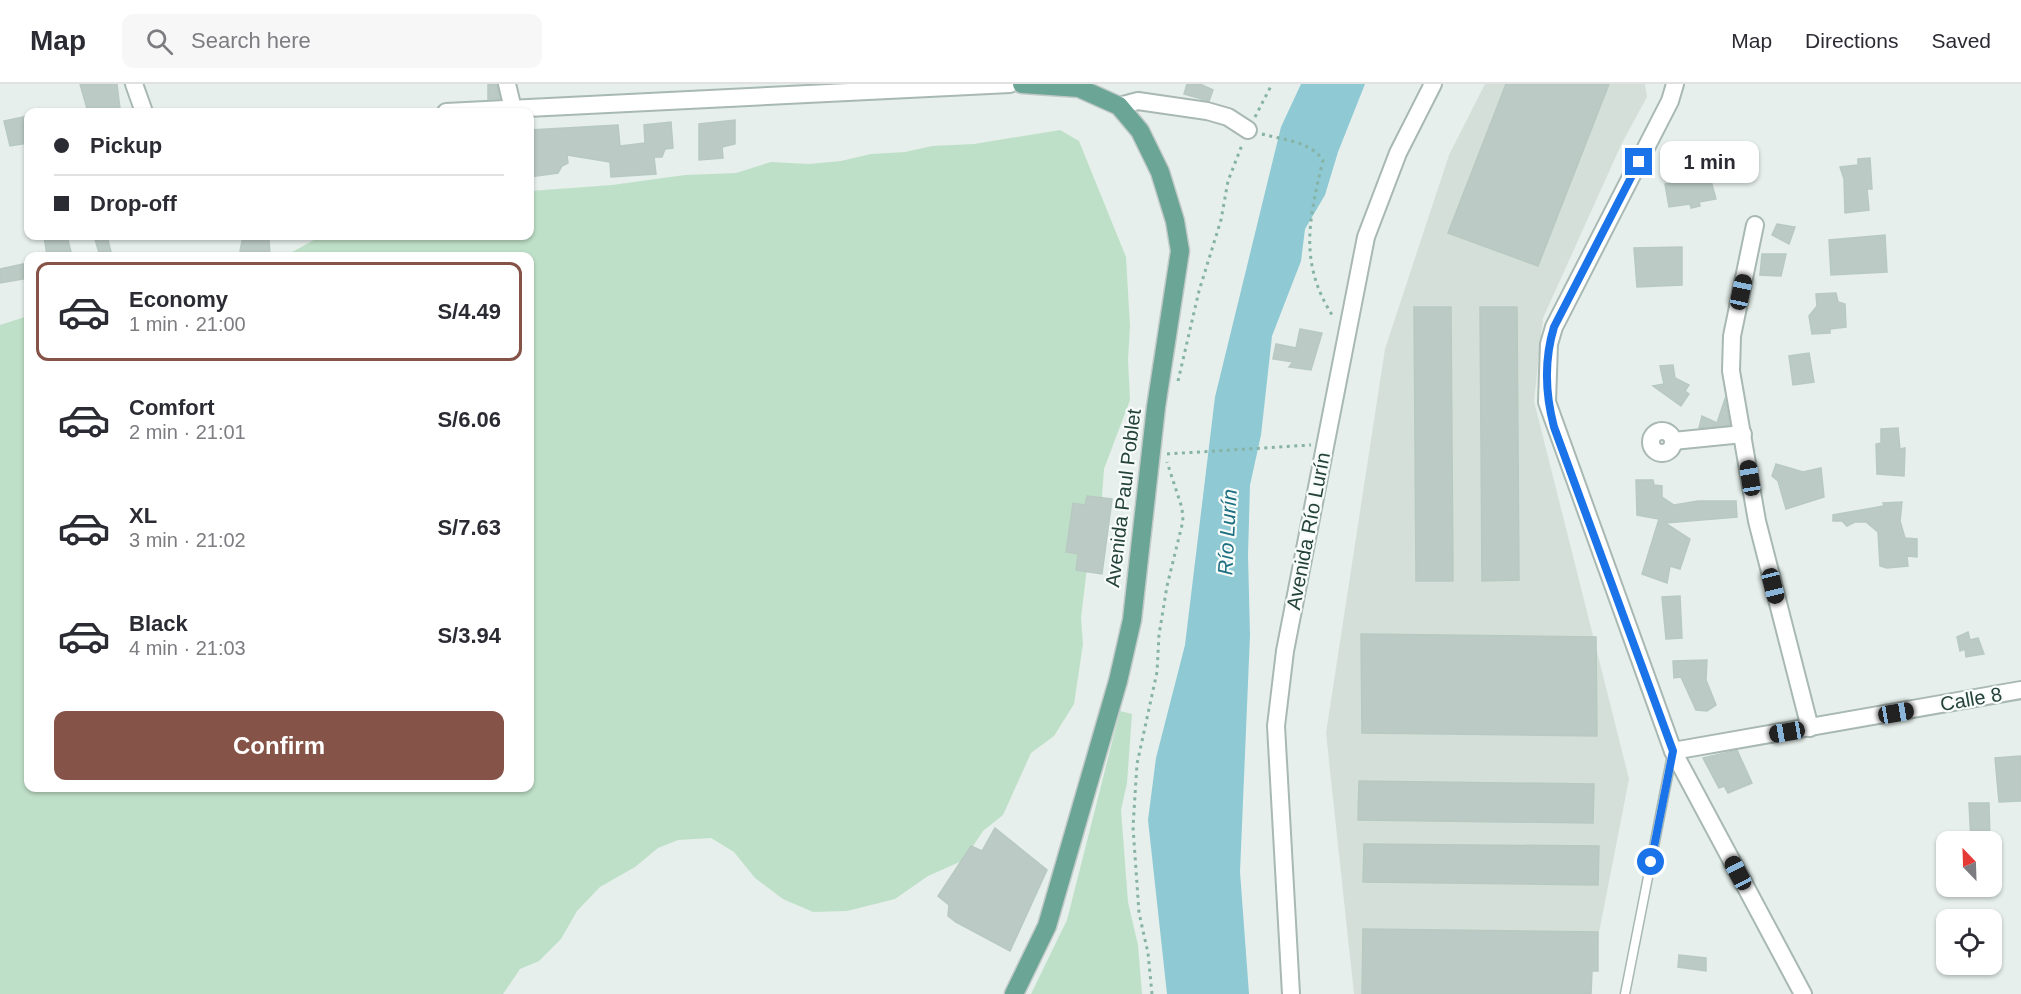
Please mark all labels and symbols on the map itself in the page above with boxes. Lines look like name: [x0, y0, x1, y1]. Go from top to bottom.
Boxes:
callout: 1 min: [1660, 141, 1759, 183]
route end: [1625, 148, 1652, 175]
car: [1728, 273, 1754, 311]
street label: Avenida Paul Poblet: [1101, 407, 1145, 589]
street label: Avenida Río Lurín: [1282, 450, 1334, 612]
car: [1738, 459, 1762, 497]
water label: Río Lurín: [1213, 488, 1241, 576]
car: [1760, 566, 1786, 606]
street label: Calle 8: [1938, 683, 2004, 715]
car: [1877, 701, 1915, 725]
car: [1768, 720, 1806, 744]
north arrow: [1936, 831, 2002, 897]
route start: [1637, 848, 1664, 875]
car: [1722, 853, 1754, 893]

